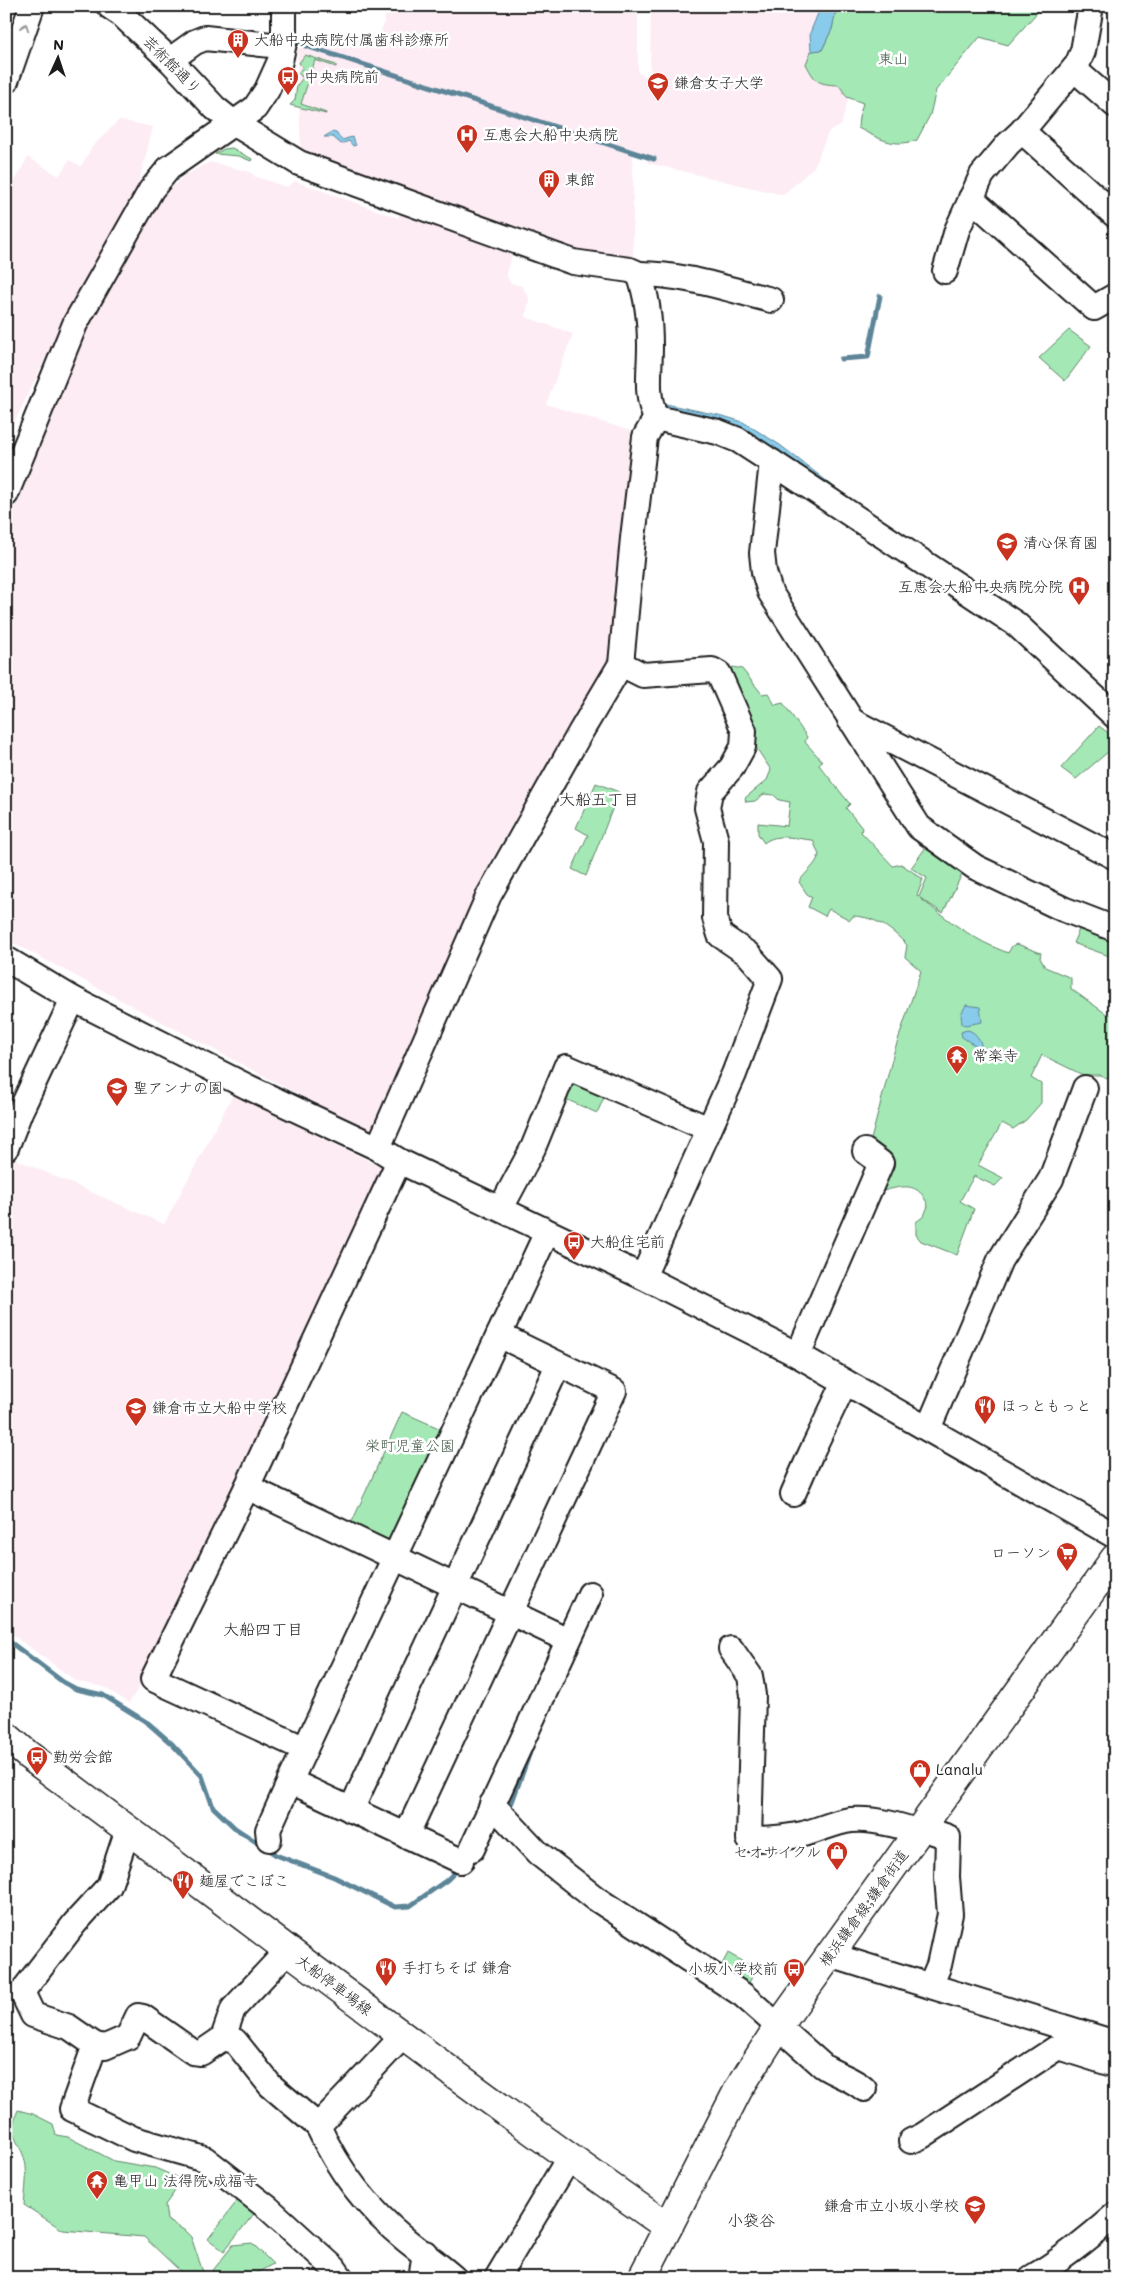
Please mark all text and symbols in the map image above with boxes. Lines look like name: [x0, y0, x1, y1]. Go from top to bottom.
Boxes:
one-way arrow: [19, 24, 29, 32]
building icon: 大船中央病院付属歯科診療所: [226, 28, 250, 59]
place label: 大船中央病院付属歯科診療所: [254, 29, 449, 49]
street label: 芸術館通り: [139, 31, 206, 98]
north arrow: [32, 32, 82, 82]
text: N: [53, 35, 65, 54]
park label: 東山: [878, 48, 908, 68]
bus stop icon: 中央病院前: [276, 65, 300, 96]
place label: 中央病院前: [304, 66, 379, 86]
school or university icon: 鎌倉女子大学: [646, 71, 670, 102]
place label: 鎌倉女子大学: [674, 72, 764, 92]
hospital icon: 互恵会大船中央病院: [455, 123, 479, 154]
place label: 互恵会大船中央病院: [483, 124, 618, 144]
building icon: 東館: [537, 168, 561, 199]
place label: 東館: [565, 169, 595, 189]
school or university icon: 清心保育園: [995, 531, 1019, 562]
place label: 清心保育園: [1023, 532, 1098, 552]
hospital icon: 互恵会大船中央病院分院: [1067, 575, 1091, 606]
place label: 互恵会大船中央病院分院: [898, 576, 1063, 596]
district label: 大船五丁目: [559, 788, 639, 809]
temple icon: 常楽寺: [945, 1044, 969, 1075]
place label: 常楽寺: [973, 1045, 1018, 1065]
school or university icon: 聖アンナの園: [105, 1076, 129, 1107]
place label: 聖アンナの園: [133, 1077, 223, 1097]
bus stop icon: 大船住宅前: [562, 1230, 586, 1261]
place label: 大船住宅前: [590, 1231, 665, 1251]
restaurant icon: ほっともっと: [973, 1394, 997, 1425]
place label: ほっともっと: [1001, 1395, 1091, 1415]
school or university icon: 鎌倉市立大船中学校: [124, 1396, 148, 1427]
place label: 鎌倉市立大船中学校: [152, 1397, 287, 1417]
park label: 栄町児童公園: [365, 1435, 455, 1455]
supermarket icon: ローソン: [1055, 1541, 1079, 1572]
place label: ローソン: [991, 1542, 1051, 1562]
district label: 大船四丁目: [223, 1618, 303, 1639]
bus stop icon: 勤労会館: [25, 1745, 49, 1776]
place label: 勤労会館: [53, 1746, 113, 1766]
shop icon: Lanalu: [908, 1758, 932, 1789]
place label: Lanalu: [936, 1759, 983, 1779]
shop icon: セオサイクル: [825, 1840, 849, 1871]
place label: セオサイクル: [733, 1841, 821, 1861]
street label: 横浜鎌倉線;鎌倉街道: [814, 1845, 912, 1970]
restaurant icon: 麺屋でこぼこ: [171, 1869, 195, 1900]
place label: 麺屋でこぼこ: [199, 1870, 289, 1890]
street label: 大船停車場線: [293, 1949, 377, 2019]
restaurant icon: 手打ちそば 鎌倉: [374, 1956, 398, 1987]
place label: 手打ちそば 鎌倉: [402, 1957, 512, 1977]
bus stop icon: 小坂小学校前: [782, 1957, 806, 1988]
place label: 小坂小学校前: [688, 1958, 778, 1978]
temple icon: 亀甲山 法得院 成福寺: [85, 2169, 109, 2200]
place label: 亀甲山 法得院 成福寺: [113, 2170, 258, 2190]
school or university icon: 鎌倉市立小坂小学校: [963, 2194, 987, 2225]
place label: 鎌倉市立小坂小学校: [824, 2195, 959, 2215]
district label: 小袋谷: [727, 2209, 775, 2230]

